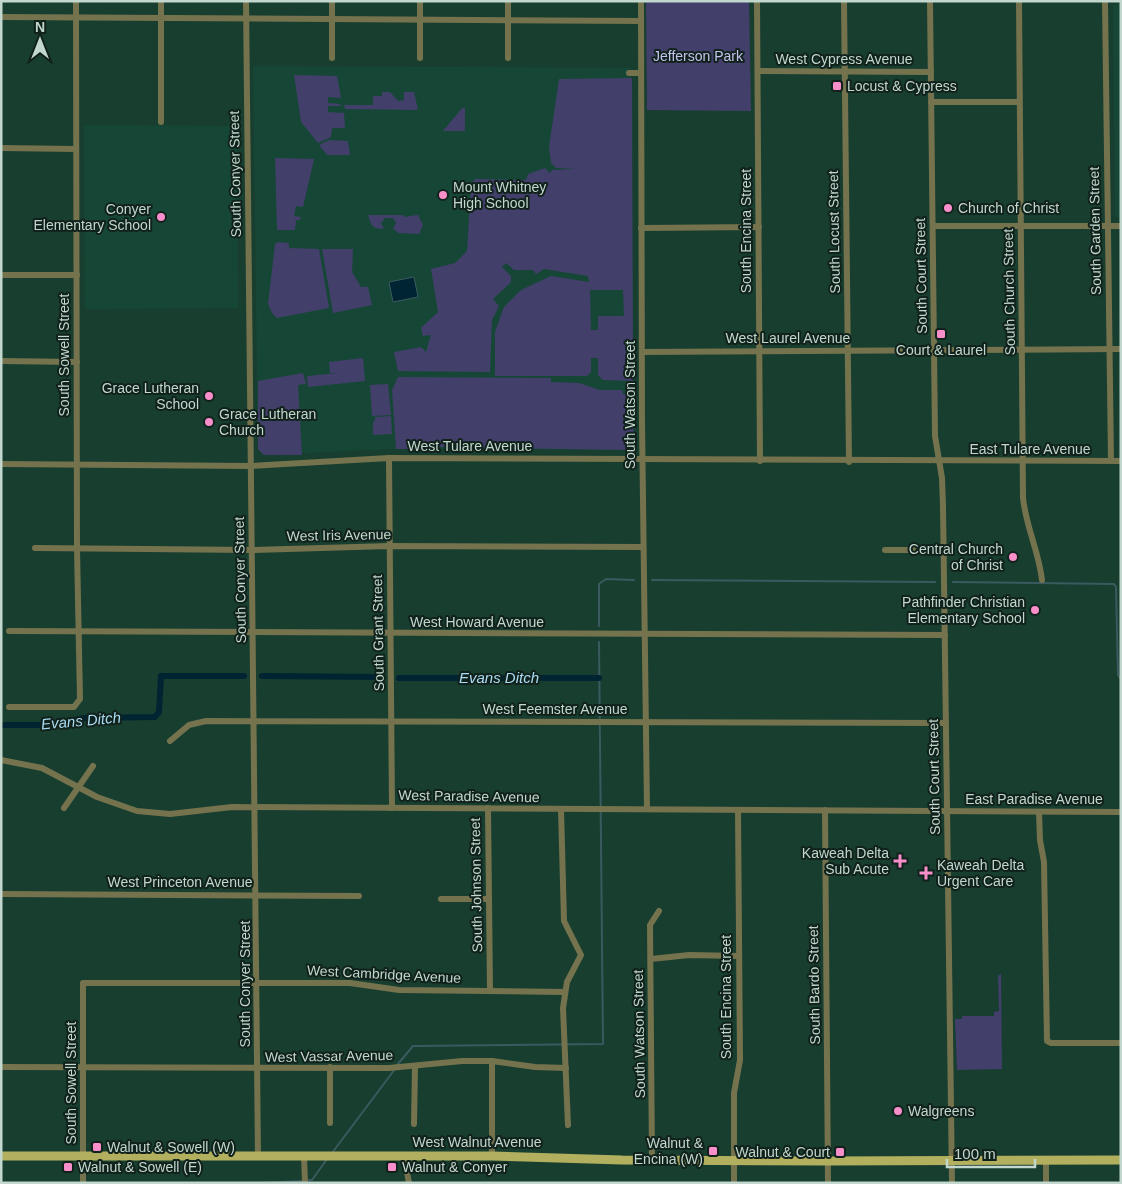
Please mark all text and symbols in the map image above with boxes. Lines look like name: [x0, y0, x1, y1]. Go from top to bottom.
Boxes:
north arrow: [15, 15, 65, 65]
text: N: [35, 19, 45, 35]
park label: Jefferson Park: [653, 48, 744, 64]
street label: West Cypress Avenue: [775, 51, 913, 67]
place label: Locust & Cypress: [847, 78, 957, 94]
marker: Locust & Cypress: [831, 80, 843, 92]
street label: South Conyer Street: [226, 110, 244, 238]
street label: South Garden Street: [1086, 167, 1104, 295]
street label: South Encina Street: [738, 169, 754, 293]
street label: South Locust Street: [825, 170, 843, 294]
place label: Mount Whitney High School: [453, 179, 546, 211]
marker: Mount Whitney High School: [437, 189, 449, 201]
place label: Church of Christ: [958, 200, 1059, 216]
place label: Conyer Elementary School: [33, 201, 151, 233]
marker: Church of Christ: [942, 202, 954, 214]
marker: Conyer Elementary School: [155, 211, 167, 223]
street label: South Court Street: [912, 218, 930, 334]
street label: South Church Street: [1000, 228, 1018, 356]
street label: South Sowell Street: [56, 293, 72, 416]
marker: Court & Laurel: [935, 328, 947, 340]
street label: West Laurel Avenue: [726, 330, 851, 346]
street label: South Watson Street: [622, 341, 638, 469]
place label: Court & Laurel: [896, 342, 986, 358]
place label: Grace Lutheran School: [102, 380, 199, 412]
marker: Grace Lutheran School: [203, 390, 215, 402]
place label: Grace Lutheran Church: [219, 406, 316, 438]
marker: Grace Lutheran Church: [203, 416, 215, 428]
street label: West Tulare Avenue: [408, 438, 533, 454]
street label: East Tulare Avenue: [969, 441, 1091, 457]
street label: South Conyer Street: [231, 516, 249, 644]
street label: West Iris Avenue: [287, 526, 392, 544]
place label: Central Church of Christ: [909, 541, 1003, 573]
marker: Central Church of Christ: [1007, 551, 1019, 563]
street label: South Grant Street: [369, 574, 387, 691]
place label: Pathfinder Christian Elementary School: [902, 594, 1025, 626]
marker: Pathfinder Christian Elementary School: [1029, 604, 1041, 616]
street label: West Howard Avenue: [410, 614, 544, 630]
water label: Evans Ditch: [459, 669, 539, 686]
street label: West Feemster Avenue: [483, 701, 628, 717]
water label: Evans Ditch: [40, 709, 122, 732]
street label: South Court Street: [925, 719, 943, 835]
street label: West Paradise Avenue: [398, 787, 540, 805]
street label: East Paradise Avenue: [965, 791, 1103, 807]
street label: South Johnson Street: [467, 817, 485, 952]
place label: Kaweah Delta Sub Acute: [802, 845, 889, 877]
marker: Kaweah Delta Sub Acute: [893, 854, 907, 868]
place label: Kaweah Delta Urgent Care: [937, 857, 1024, 889]
marker: Kaweah Delta Urgent Care: [919, 866, 933, 880]
street label: West Princeton Avenue: [107, 874, 253, 890]
street label: South Conyer Street: [237, 920, 253, 1047]
street label: South Bardo Street: [805, 925, 823, 1045]
street label: South Encina Street: [718, 935, 734, 1059]
street label: West Cambridge Avenue: [307, 962, 462, 986]
street label: South Watson Street: [630, 969, 648, 1098]
street label: South Sowell Street: [63, 1021, 79, 1144]
street label: West Vassar Avenue: [265, 1047, 394, 1065]
place label: Walgreens: [908, 1103, 974, 1119]
marker: Walgreens: [892, 1105, 904, 1117]
street label: West Walnut Avenue: [413, 1134, 542, 1150]
place label: Walnut & Encina (W): [634, 1135, 704, 1167]
scale bar: [947, 1136, 1034, 1168]
place label: Walnut & Sowell (W): [107, 1139, 235, 1155]
marker: Walnut & Sowell (W): [91, 1141, 103, 1153]
place label: Walnut & Court: [736, 1144, 830, 1160]
marker: Walnut & Encina (W): [707, 1145, 719, 1157]
text: 100 m: [954, 1145, 996, 1162]
marker: Walnut & Court: [834, 1146, 846, 1158]
place label: Walnut & Sowell (E): [78, 1159, 202, 1175]
place label: Walnut & Conyer: [402, 1159, 508, 1175]
marker: Walnut & Sowell (E): [62, 1161, 74, 1173]
marker: Walnut & Conyer: [386, 1161, 398, 1173]

